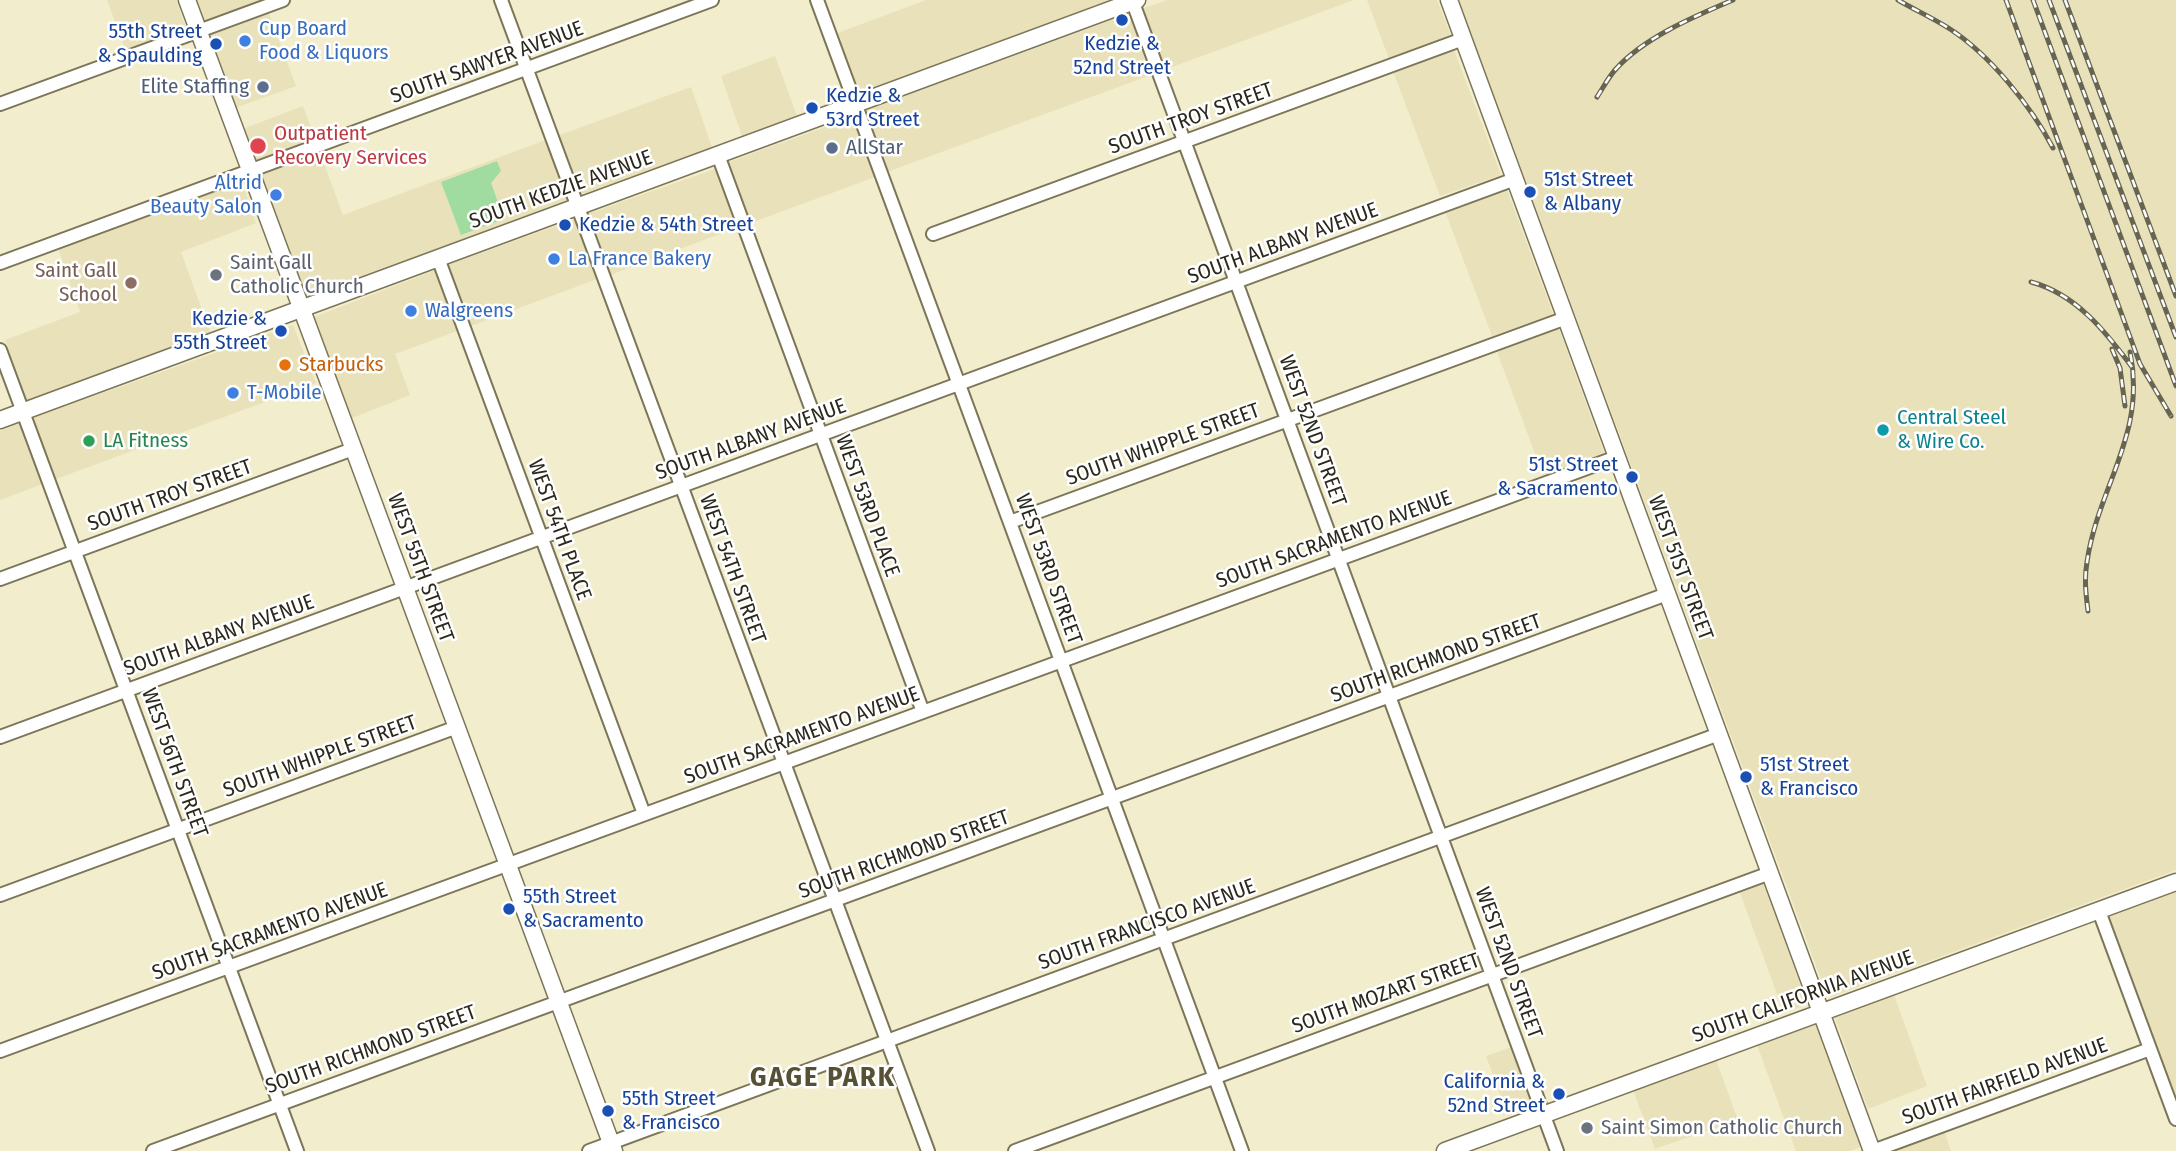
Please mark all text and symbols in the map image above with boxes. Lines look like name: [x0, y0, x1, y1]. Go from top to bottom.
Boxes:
marker: Kedzie & 52nd Street: [1114, 12, 1130, 28]
place label: Cup Board Food & Liquors: [259, 16, 389, 66]
street label: SOUTH SAWYER AVENUE: [387, 16, 587, 110]
place label: 55th Street & Spaulding: [98, 19, 202, 69]
place label: Kedzie & 52nd Street: [1073, 31, 1171, 81]
marker: Cup Board Food & Liquors: [237, 33, 253, 49]
marker: 55th Street & Spaulding: [208, 36, 224, 52]
place label: Elite Staffing: [141, 74, 249, 100]
street label: SOUTH TROY STREET: [1106, 78, 1276, 160]
marker: Elite Staffing: [255, 79, 271, 95]
place label: Kedzie & 53rd Street: [826, 83, 920, 133]
marker: Kedzie & 53rd Street: [804, 100, 820, 116]
place label: Outpatient Recovery Services: [274, 121, 427, 171]
place label: AllStar: [846, 135, 903, 161]
marker: Outpatient Recovery Services: [248, 136, 268, 156]
marker: AllStar: [824, 140, 840, 156]
street label: SOUTH KEDZIE AVENUE: [466, 145, 656, 235]
place label: 51st Street & Albany: [1544, 167, 1633, 217]
place label: Altrid Beauty Salon: [150, 170, 262, 220]
marker: 51st Street & Albany: [1522, 184, 1538, 200]
marker: Altrid Beauty Salon: [268, 187, 284, 203]
street label: SOUTH ALBANY AVENUE: [1184, 198, 1382, 290]
place label: Kedzie & 54th Street: [579, 212, 754, 238]
marker: Kedzie & 54th Street: [557, 217, 573, 233]
place label: La France Bakery: [568, 246, 711, 272]
place label: Saint Gall Catholic Church: [230, 250, 364, 300]
marker: La France Bakery: [546, 251, 562, 267]
place label: Saint Gall School: [35, 258, 117, 308]
marker: Saint Gall Catholic Church: [208, 267, 224, 283]
marker: Saint Gall School: [123, 275, 139, 291]
place label: Walgreens: [425, 298, 513, 324]
marker: Walgreens: [403, 303, 419, 319]
place label: Kedzie & 55th Street: [173, 306, 267, 356]
marker: Kedzie & 55th Street: [273, 323, 289, 339]
place label: Starbucks: [299, 352, 384, 378]
street label: WEST 52ND STREET: [1273, 352, 1351, 510]
marker: Starbucks: [277, 357, 293, 373]
place label: T-Mobile: [247, 380, 322, 406]
marker: T-Mobile: [225, 385, 241, 401]
street label: SOUTH ALBANY AVENUE: [652, 394, 850, 486]
street label: SOUTH WHIPPLE STREET: [1063, 398, 1263, 492]
place label: Central Steel & Wire Co.: [1897, 405, 2006, 455]
marker: Central Steel & Wire Co.: [1875, 422, 1891, 438]
place label: LA Fitness: [103, 428, 188, 454]
street label: WEST 53RD PLACE: [830, 432, 904, 580]
marker: LA Fitness: [81, 433, 97, 449]
place label: 51st Street & Sacramento: [1497, 452, 1618, 502]
street label: SOUTH TROY STREET: [85, 455, 255, 537]
street label: WEST 54TH PLACE: [522, 456, 596, 604]
marker: 51st Street & Sacramento: [1624, 469, 1640, 485]
street label: SOUTH SACRAMENTO AVENUE: [1213, 486, 1455, 594]
street label: WEST 55TH STREET: [381, 490, 459, 646]
street label: WEST 53RD STREET: [1009, 490, 1087, 648]
street label: WEST 54TH STREET: [693, 491, 771, 647]
street label: WEST 51ST STREET: [1642, 492, 1718, 644]
street label: SOUTH ALBANY AVENUE: [120, 590, 318, 682]
street label: SOUTH RICHMOND STREET: [1327, 609, 1545, 709]
street label: SOUTH SACRAMENTO AVENUE: [681, 682, 923, 790]
street label: WEST 56TH STREET: [135, 685, 213, 841]
street label: SOUTH WHIPPLE STREET: [220, 710, 420, 804]
place label: 51st Street & Francisco: [1760, 752, 1858, 802]
marker: 51st Street & Francisco: [1738, 769, 1754, 785]
street label: SOUTH RICHMOND STREET: [795, 805, 1013, 905]
street label: SOUTH FRANCISCO AVENUE: [1035, 874, 1259, 976]
street label: SOUTH SACRAMENTO AVENUE: [149, 878, 391, 986]
place label: 55th Street & Sacramento: [523, 884, 644, 934]
street label: WEST 52ND STREET: [1469, 884, 1547, 1042]
marker: 55th Street & Sacramento: [501, 901, 517, 917]
street label: SOUTH CALIFORNIA AVENUE: [1689, 945, 1917, 1049]
street label: SOUTH MOZART STREET: [1289, 948, 1483, 1040]
street label: SOUTH RICHMOND STREET: [262, 1000, 480, 1100]
street label: SOUTH FAIRFIELD AVENUE: [1899, 1033, 2111, 1131]
district label: GAGE PARK: [751, 1061, 895, 1095]
place label: California & 52nd Street: [1443, 1069, 1545, 1119]
place label: 55th Street & Francisco: [622, 1086, 720, 1136]
marker: California & 52nd Street: [1551, 1086, 1567, 1102]
marker: 55th Street & Francisco: [600, 1103, 616, 1119]
place label: Saint Simon Catholic Church: [1601, 1115, 1843, 1141]
marker: Saint Simon Catholic Church: [1579, 1120, 1595, 1136]

